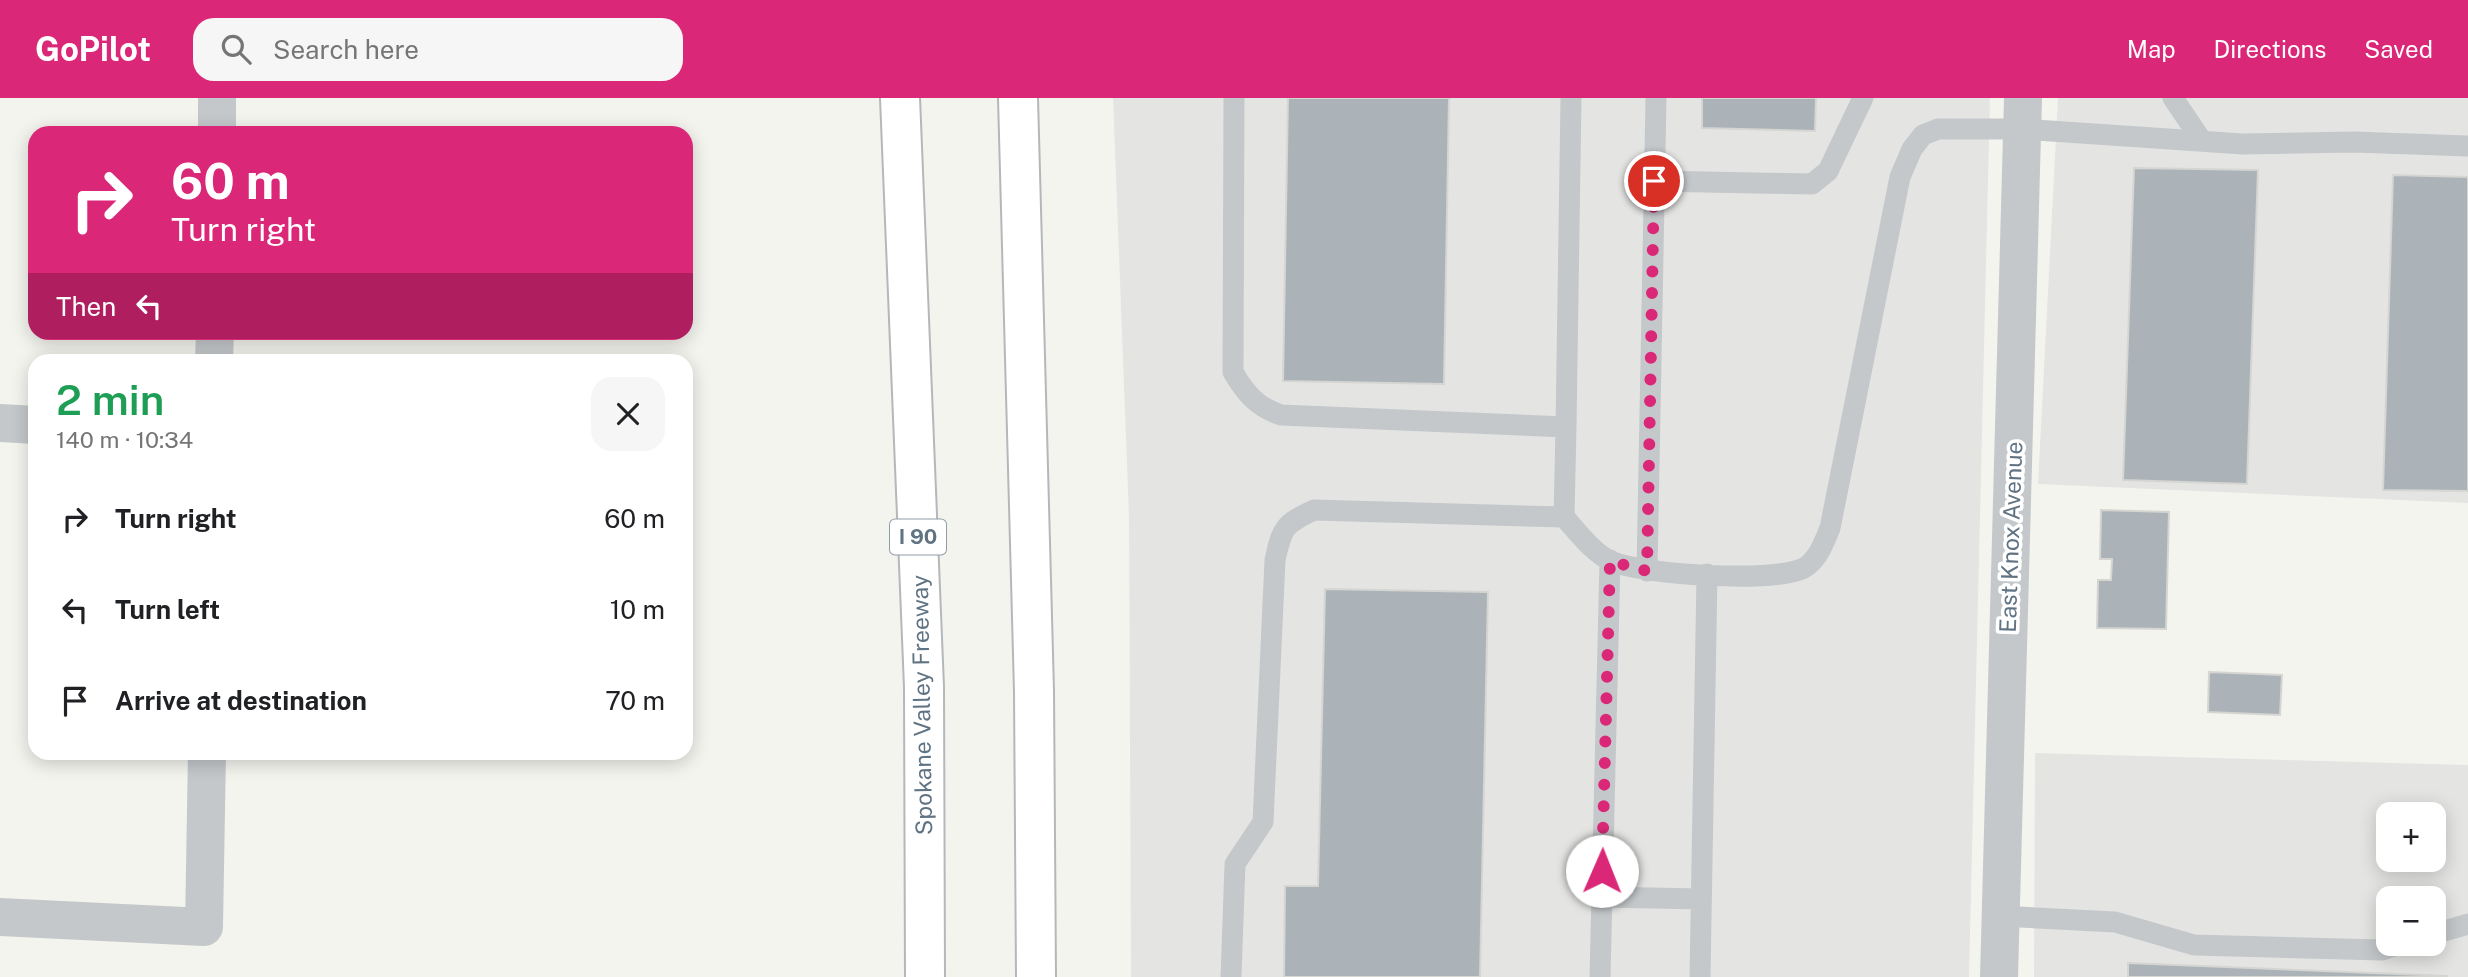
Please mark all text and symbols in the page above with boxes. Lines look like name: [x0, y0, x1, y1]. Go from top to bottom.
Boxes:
search box: [193, 18, 683, 81]
text: GoPilot: [35, 30, 151, 68]
icon: search: [217, 30, 255, 68]
text: Search here: [273, 34, 419, 65]
text: Map: [2127, 35, 2176, 63]
text: Directions: [2214, 35, 2326, 63]
text: Saved: [2364, 35, 2433, 63]
pin: [1624, 151, 1684, 211]
text: 60 m: [171, 152, 290, 210]
icon: right: [56, 154, 147, 245]
icon: arrive: [1635, 162, 1673, 200]
text: Turn right: [171, 211, 316, 248]
icon: left: [130, 287, 168, 325]
text: Then: [56, 291, 116, 322]
text: 2 min: [56, 375, 164, 424]
button: close: [591, 377, 665, 451]
text: 140 m · 10:34: [56, 426, 193, 453]
street label: East Knox Avenue: [1994, 441, 2027, 633]
icon: right: [56, 500, 94, 538]
text: Turn right: [115, 503, 237, 534]
text: 60 m: [604, 503, 665, 534]
road number: I 90: [890, 520, 946, 555]
street label: Spokane Valley Freeway: [906, 575, 937, 835]
icon: left: [56, 591, 94, 629]
text: Turn left: [115, 594, 220, 625]
text: 10 m: [610, 594, 665, 625]
icon: arrive: [56, 682, 94, 720]
text: Arrive at destination: [115, 685, 367, 716]
text: 70 m: [605, 685, 665, 716]
map controls: [2376, 802, 2446, 956]
button: +: [2376, 802, 2446, 872]
position arrow: [1565, 834, 1639, 908]
button: −: [2376, 886, 2446, 956]

